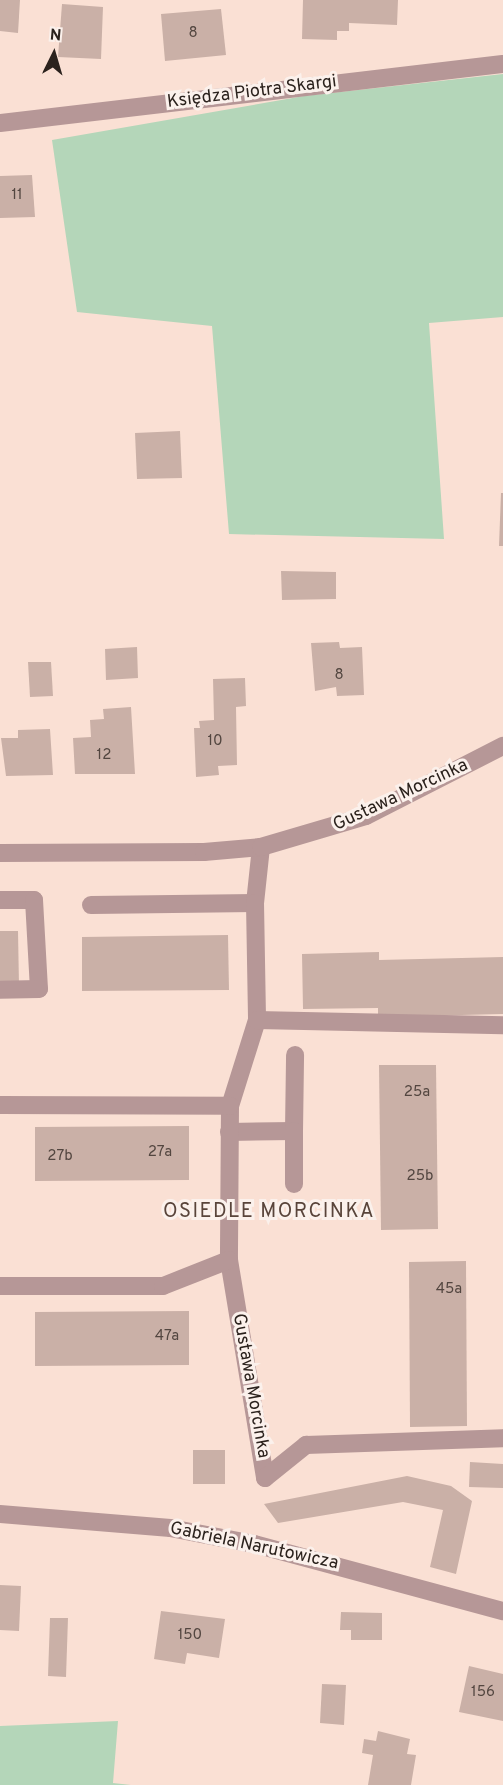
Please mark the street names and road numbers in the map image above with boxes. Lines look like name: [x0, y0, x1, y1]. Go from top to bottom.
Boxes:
street label: Księdza Piotra Skargi: [166, 72, 338, 114]
street label: Gustawa Morcinka: [330, 755, 472, 837]
street label: Gustawa Morcinka: [227, 1312, 273, 1460]
street label: Gabriela Narutowicza: [168, 1519, 340, 1575]

